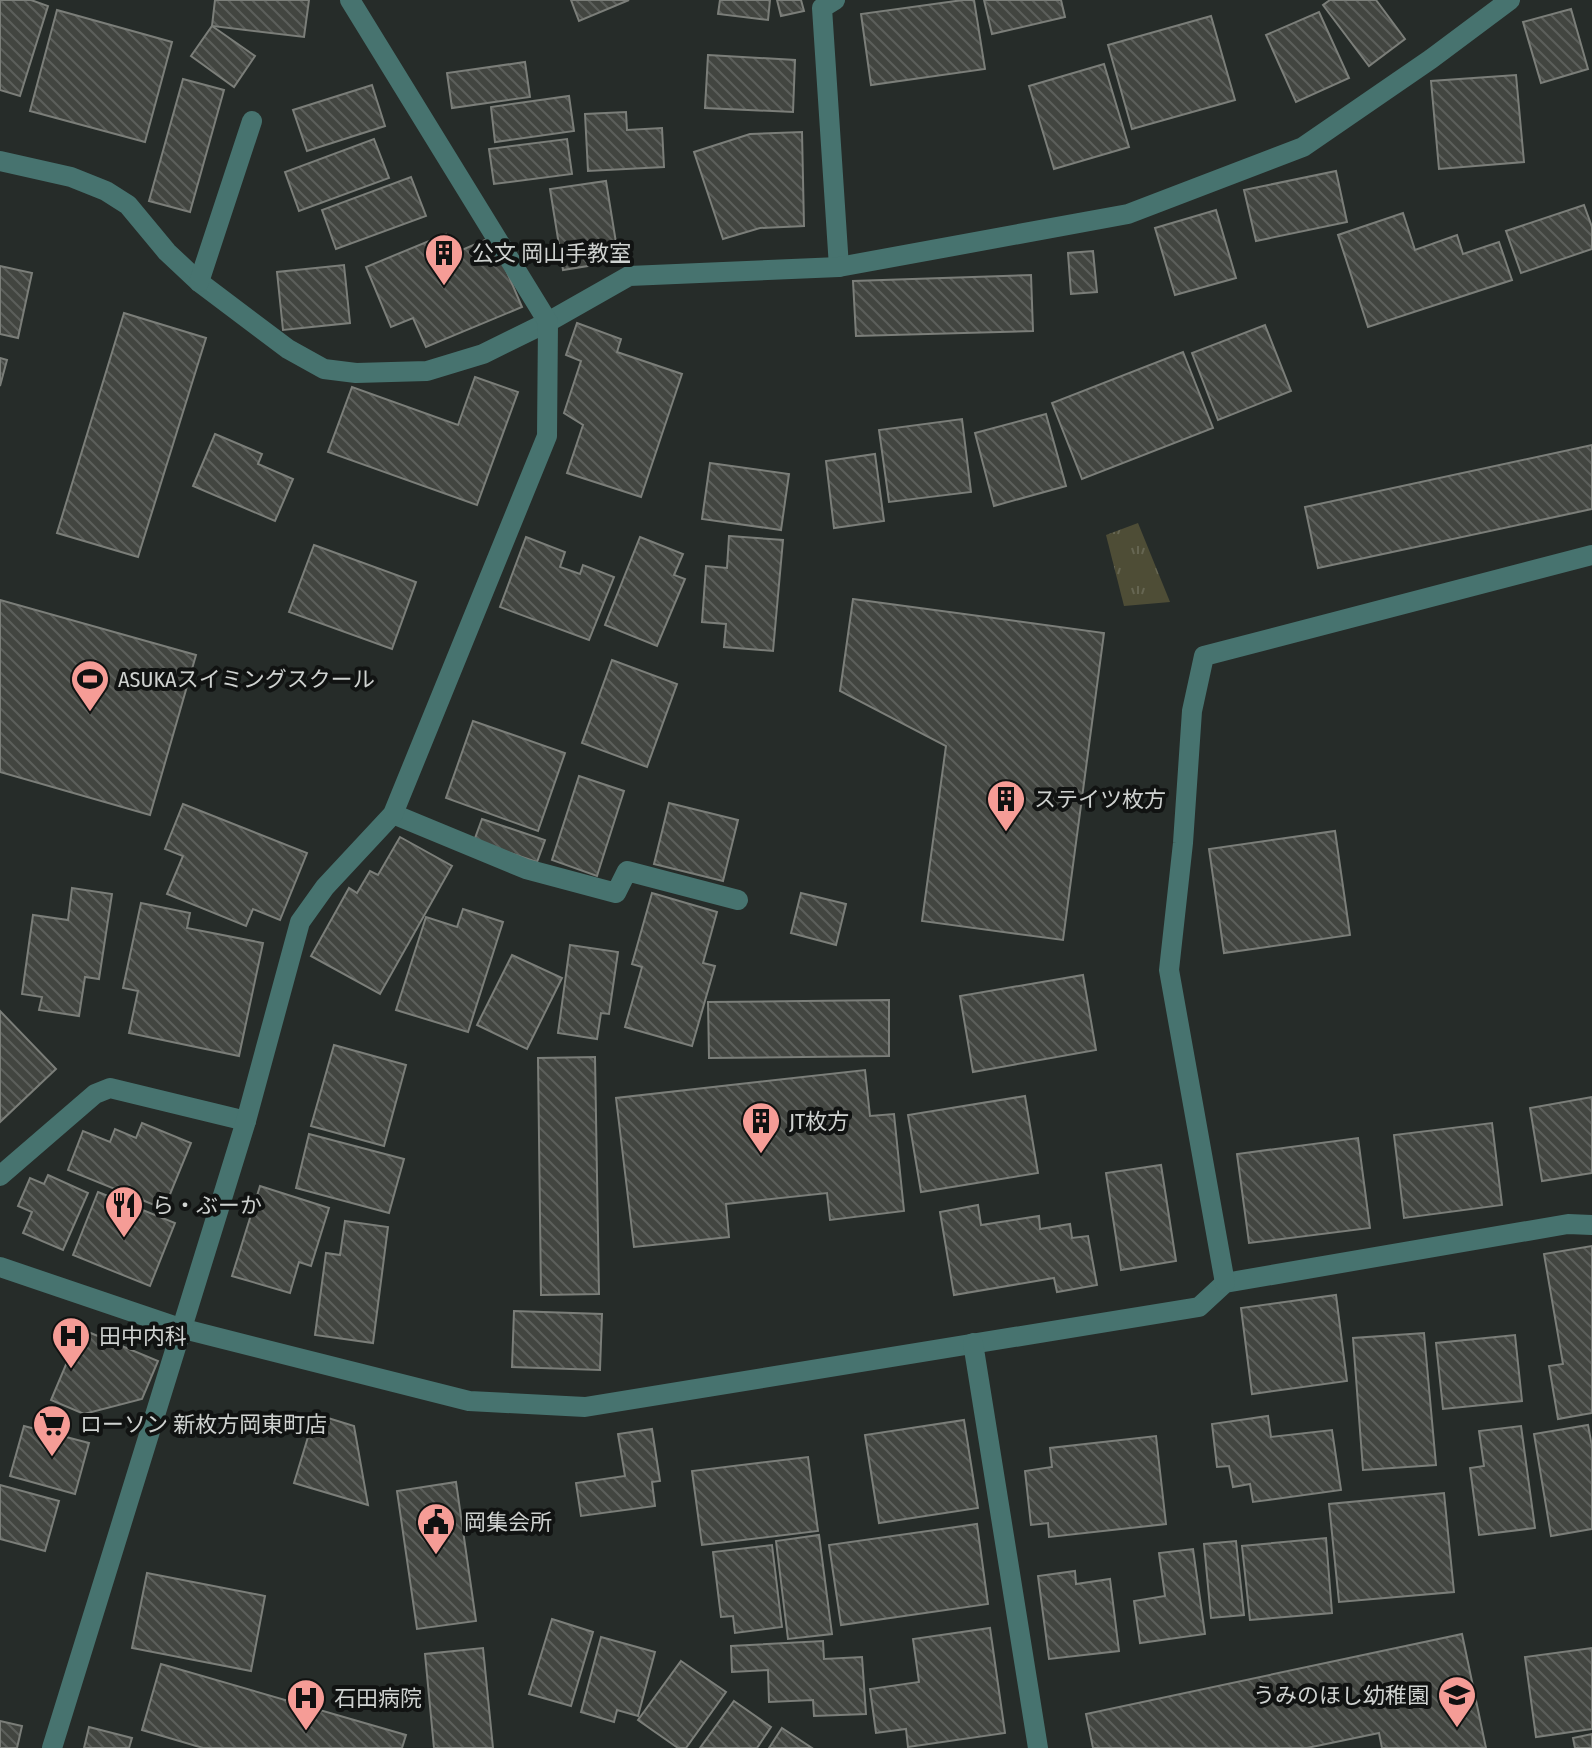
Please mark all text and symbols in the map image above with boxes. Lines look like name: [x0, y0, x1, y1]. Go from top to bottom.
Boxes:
building icon: 公文 岡山手教室: [423, 232, 465, 287]
place label: 公文 岡山手教室: [472, 240, 631, 267]
sports icon: ASUKAスイミングスクール: [69, 658, 111, 713]
place label: ASUKAスイミングスクール: [118, 666, 375, 693]
building icon: ステイツ枚方: [985, 778, 1027, 833]
place label: ステイツ枚方: [1034, 786, 1166, 813]
building icon: JT枚方: [740, 1100, 782, 1155]
place label: JT枚方: [789, 1108, 849, 1135]
restaurant icon: ら・ぶーか: [103, 1184, 145, 1239]
place label: ら・ぶーか: [152, 1192, 262, 1219]
hospital icon: 田中内科: [50, 1315, 92, 1370]
place label: 田中内科: [99, 1323, 187, 1350]
supermarket icon: ローソン 新枚方岡東町店: [31, 1403, 73, 1458]
place label: ローソン 新枚方岡東町店: [80, 1411, 327, 1438]
public building icon: 岡集会所: [415, 1501, 457, 1556]
place label: 岡集会所: [464, 1509, 552, 1536]
school or university icon: うみのほし幼稚園: [1436, 1674, 1478, 1729]
hospital icon: 石田病院: [285, 1677, 327, 1732]
place label: うみのほし幼稚園: [1253, 1682, 1429, 1709]
place label: 石田病院: [334, 1685, 422, 1712]

